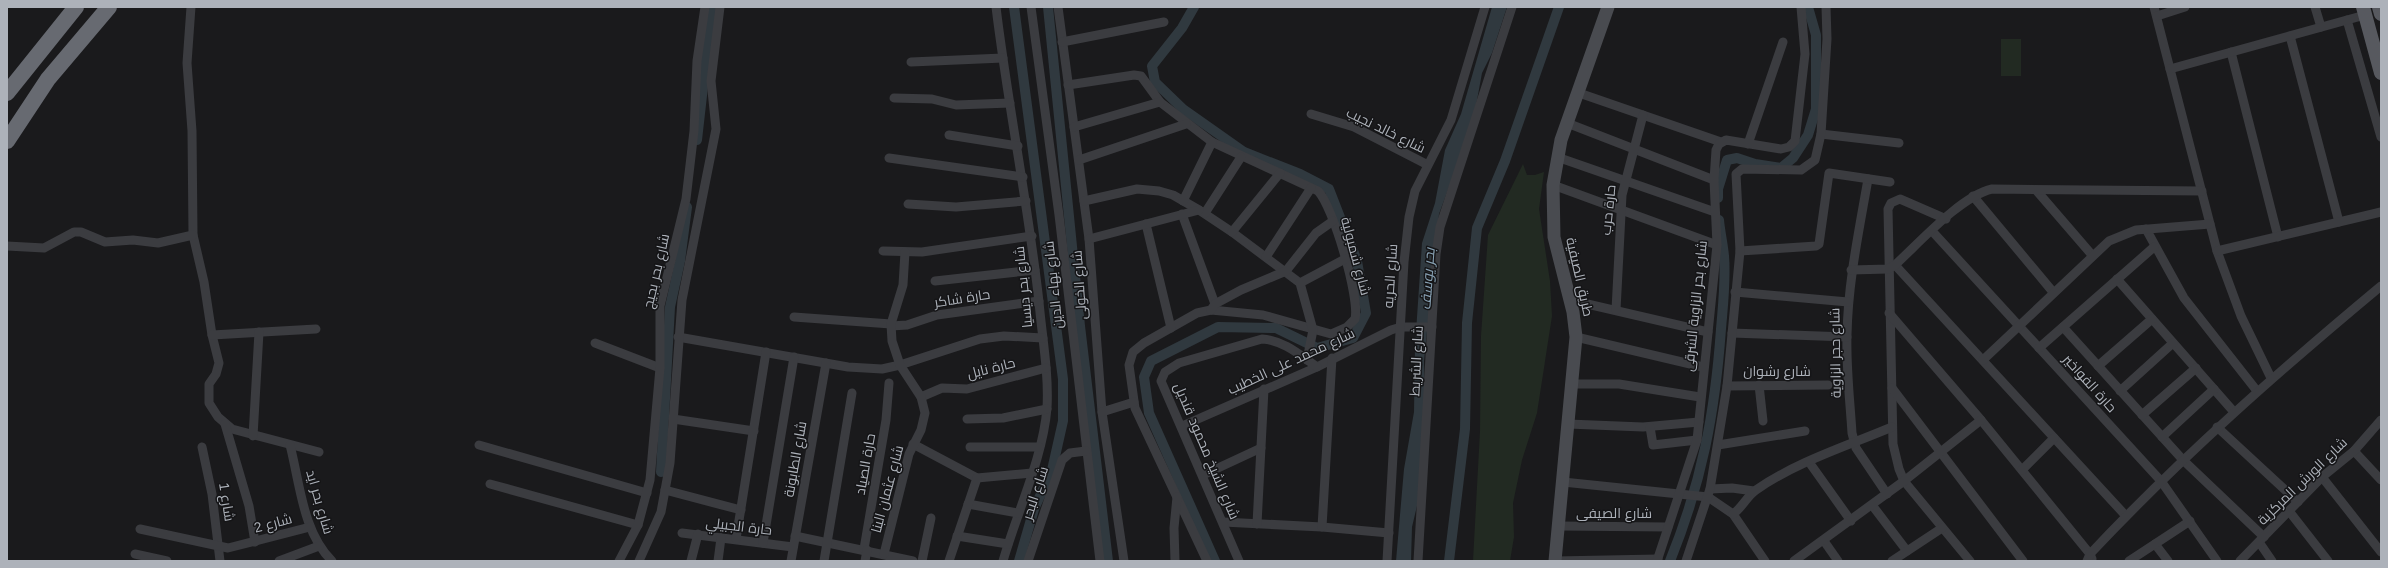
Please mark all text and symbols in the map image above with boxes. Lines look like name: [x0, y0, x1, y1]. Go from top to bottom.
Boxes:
street label: شارع خالد نجيب: [1343, 104, 1428, 157]
street label: حارة حرب: [1597, 184, 1619, 236]
street label: شارع شمبولية: [1337, 215, 1374, 297]
street label: شارع بحر بجيج: [640, 232, 673, 310]
street label: طريق الصيفية: [1562, 236, 1597, 318]
street label: شارع بهاء الدين: [1040, 240, 1067, 330]
street label: شارع بحر الزاوية الشرقى: [1680, 240, 1711, 373]
street label: شارع الحريه: [1380, 243, 1401, 309]
street label: شارع بحر ديسيا: [1011, 245, 1036, 329]
water label: بحر يوسف: [1416, 246, 1439, 311]
street label: شارع الخولى: [1069, 250, 1090, 320]
street label: حارة شاكر: [932, 286, 991, 310]
street label: شارع حجر الزاوية: [1826, 308, 1845, 398]
street label: شارع محمد على الخطيب: [1225, 325, 1357, 398]
street label: شارع الشريط: [1406, 325, 1427, 397]
street label: حارة الفواخير: [2059, 350, 2120, 415]
street label: حارة نايل: [965, 354, 1017, 382]
street label: شارع رشوان: [1743, 363, 1811, 380]
street label: شارع الشيخ محمود قنديل: [1170, 380, 1243, 522]
street label: شارع الطابونة: [780, 420, 811, 498]
street label: حارة الصياد: [852, 432, 878, 496]
street label: شارع الورش المركزية: [2254, 434, 2351, 529]
street label: شارع عثمان البنا: [868, 443, 907, 535]
street label: شارع البحر: [1019, 464, 1052, 523]
street label: شارع بحر ايد: [302, 468, 337, 536]
street label: شارع 1: [215, 482, 238, 523]
street label: شارع الصيفى: [1576, 505, 1652, 522]
street label: شارع 2: [252, 510, 294, 537]
street label: حارة الجبيلي: [704, 514, 773, 542]

